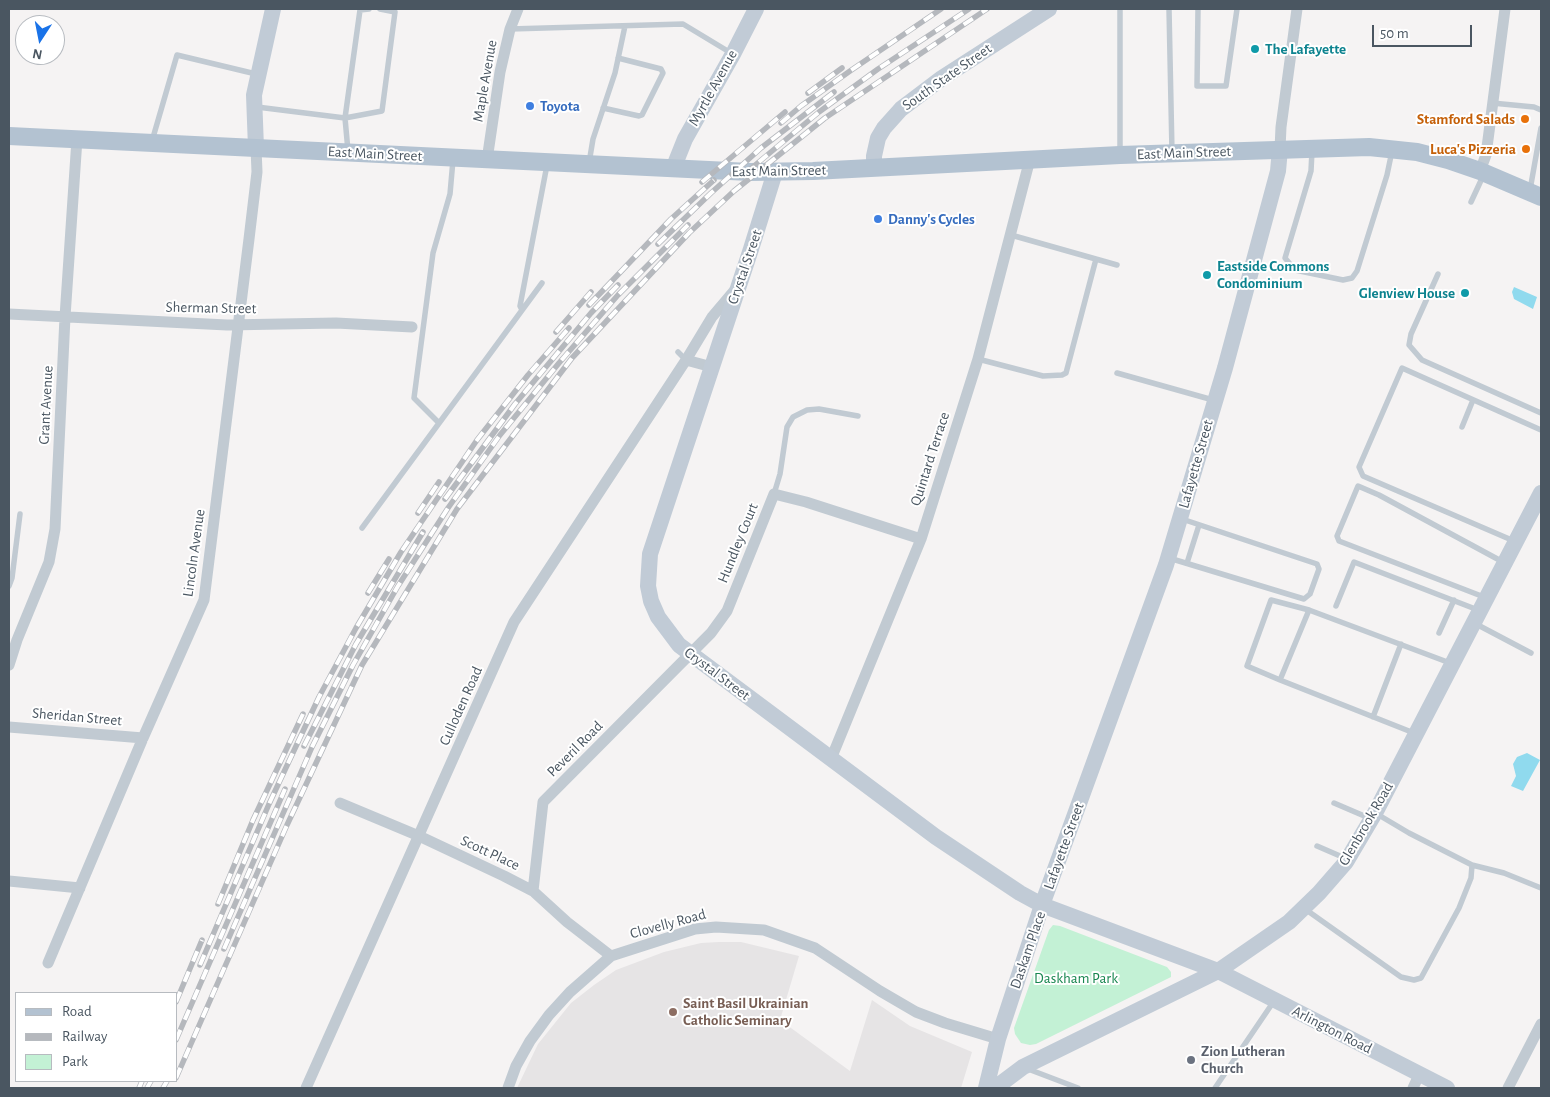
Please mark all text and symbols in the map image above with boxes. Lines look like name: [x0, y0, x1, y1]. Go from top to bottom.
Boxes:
north arrow: [15, 15, 65, 65]
scale bar: [1375, 15, 1475, 47]
text: 50 m: [1380, 26, 1409, 41]
street label: Maple Avenue: [469, 39, 501, 123]
street label: South State Street: [899, 40, 995, 114]
place label: The Lafayette: [1265, 40, 1346, 58]
marker: The Lafayette: [1249, 43, 1261, 55]
text: N: [31, 46, 43, 62]
street label: Myrtle Avenue: [685, 47, 741, 129]
place label: Toyota: [540, 97, 580, 115]
marker: Toyota: [524, 100, 536, 112]
place label: Stamford Salads: [1417, 110, 1515, 128]
marker: Stamford Salads: [1519, 113, 1531, 125]
place label: Luca's Pizzeria: [1430, 140, 1516, 158]
street label: East Main Street: [1136, 142, 1232, 164]
street label: East Main Street: [327, 143, 423, 165]
marker: Luca's Pizzeria: [1520, 143, 1532, 155]
street label: East Main Street: [732, 161, 826, 181]
place label: Danny's Cycles: [888, 210, 975, 228]
marker: Danny's Cycles: [872, 213, 884, 225]
street label: Crystal Street: [724, 227, 766, 307]
place label: Eastside Commons Condominium: [1217, 257, 1329, 292]
marker: Eastside Commons Condominium: [1201, 269, 1213, 281]
place label: Glenview House: [1359, 284, 1455, 302]
marker: Glenview House: [1459, 287, 1471, 299]
street label: Sherman Street: [165, 298, 257, 318]
street label: Grant Avenue: [35, 365, 57, 445]
street label: Quintard Terrace: [906, 410, 954, 508]
street label: Lafayette Street: [1175, 418, 1217, 510]
street label: Hundley Court: [714, 500, 762, 586]
street label: Lincoln Avenue: [179, 508, 209, 598]
street label: Crystal Street: [681, 643, 753, 705]
street label: Culloden Road: [436, 664, 486, 748]
street label: Sheridan Street: [31, 704, 123, 730]
street label: Peveril Road: [543, 717, 607, 781]
street label: Glenbrook Road: [1335, 779, 1397, 869]
street label: Lafayette Street: [1040, 800, 1088, 892]
street label: Scott Place: [458, 832, 522, 874]
street label: Clovelly Road: [628, 905, 708, 943]
street label: Daskam Place: [1006, 909, 1050, 991]
park label: Daskham Park: [1034, 969, 1118, 987]
legend: [15, 992, 178, 1082]
place label: Saint Basil Ukrainian Catholic Seminary: [683, 994, 809, 1029]
street label: Arlington Road: [1289, 1002, 1375, 1058]
text: Road: [62, 1004, 92, 1019]
marker: Saint Basil Ukrainian Catholic Seminary: [667, 1006, 679, 1018]
text: Railway: [62, 1029, 107, 1044]
place label: Zion Lutheran Church: [1201, 1042, 1285, 1077]
text: Park: [62, 1054, 88, 1069]
marker: Zion Lutheran Church: [1185, 1054, 1197, 1066]

